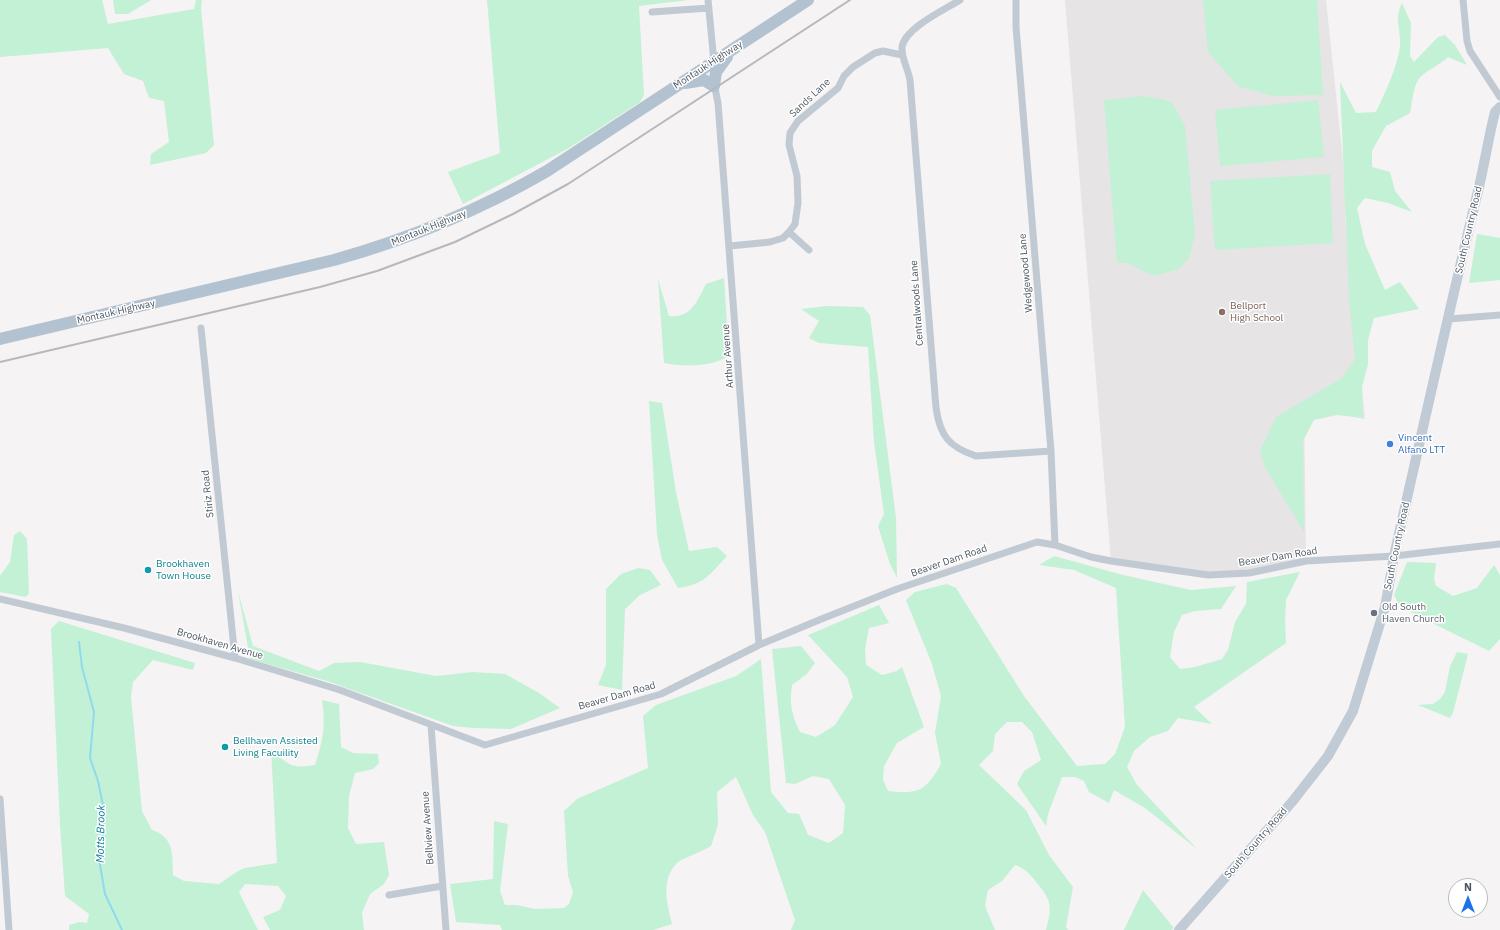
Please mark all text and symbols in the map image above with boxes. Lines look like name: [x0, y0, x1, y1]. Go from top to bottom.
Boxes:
street label: Montauk Highway: [671, 38, 745, 92]
street label: Sands Lane: [787, 76, 833, 120]
street label: South Country Road: [1453, 185, 1485, 275]
street label: Montauk Highway: [390, 207, 468, 249]
street label: Wedgewood Lane: [1017, 233, 1035, 313]
street label: Centralwoods Lane: [908, 260, 926, 346]
street label: Montauk Highway: [76, 297, 156, 327]
place label: Bellport High School: [1230, 300, 1283, 324]
marker: Bellport High School: [1217, 307, 1227, 317]
street label: Arthur Avenue: [720, 323, 736, 389]
place label: Vincent Alfano LTT: [1398, 432, 1445, 456]
marker: Vincent Alfano LTT: [1385, 439, 1395, 449]
street label: Stiriz Road: [200, 470, 216, 518]
street label: South Country Road: [1382, 501, 1412, 591]
street label: Beaver Dam Road: [909, 542, 989, 580]
street label: Beaver Dam Road: [1238, 545, 1318, 569]
place label: Brookhaven Town House: [156, 558, 211, 582]
marker: Brookhaven Town House: [143, 565, 153, 575]
place label: Old South Haven Church: [1382, 601, 1445, 624]
marker: Old South Haven Church: [1369, 608, 1379, 618]
street label: Brookhaven Avenue: [175, 626, 265, 662]
street label: Beaver Dam Road: [577, 679, 657, 713]
place label: Bellhaven Assisted Living Facuility: [233, 735, 318, 758]
marker: Bellhaven Assisted Living Facuility: [220, 742, 230, 752]
street label: Bellview Avenue: [419, 791, 437, 865]
water label: Motts Brook: [94, 805, 108, 863]
street label: South Country Road: [1222, 805, 1290, 881]
north arrow: [1448, 878, 1488, 918]
text: N: [1464, 880, 1472, 894]

